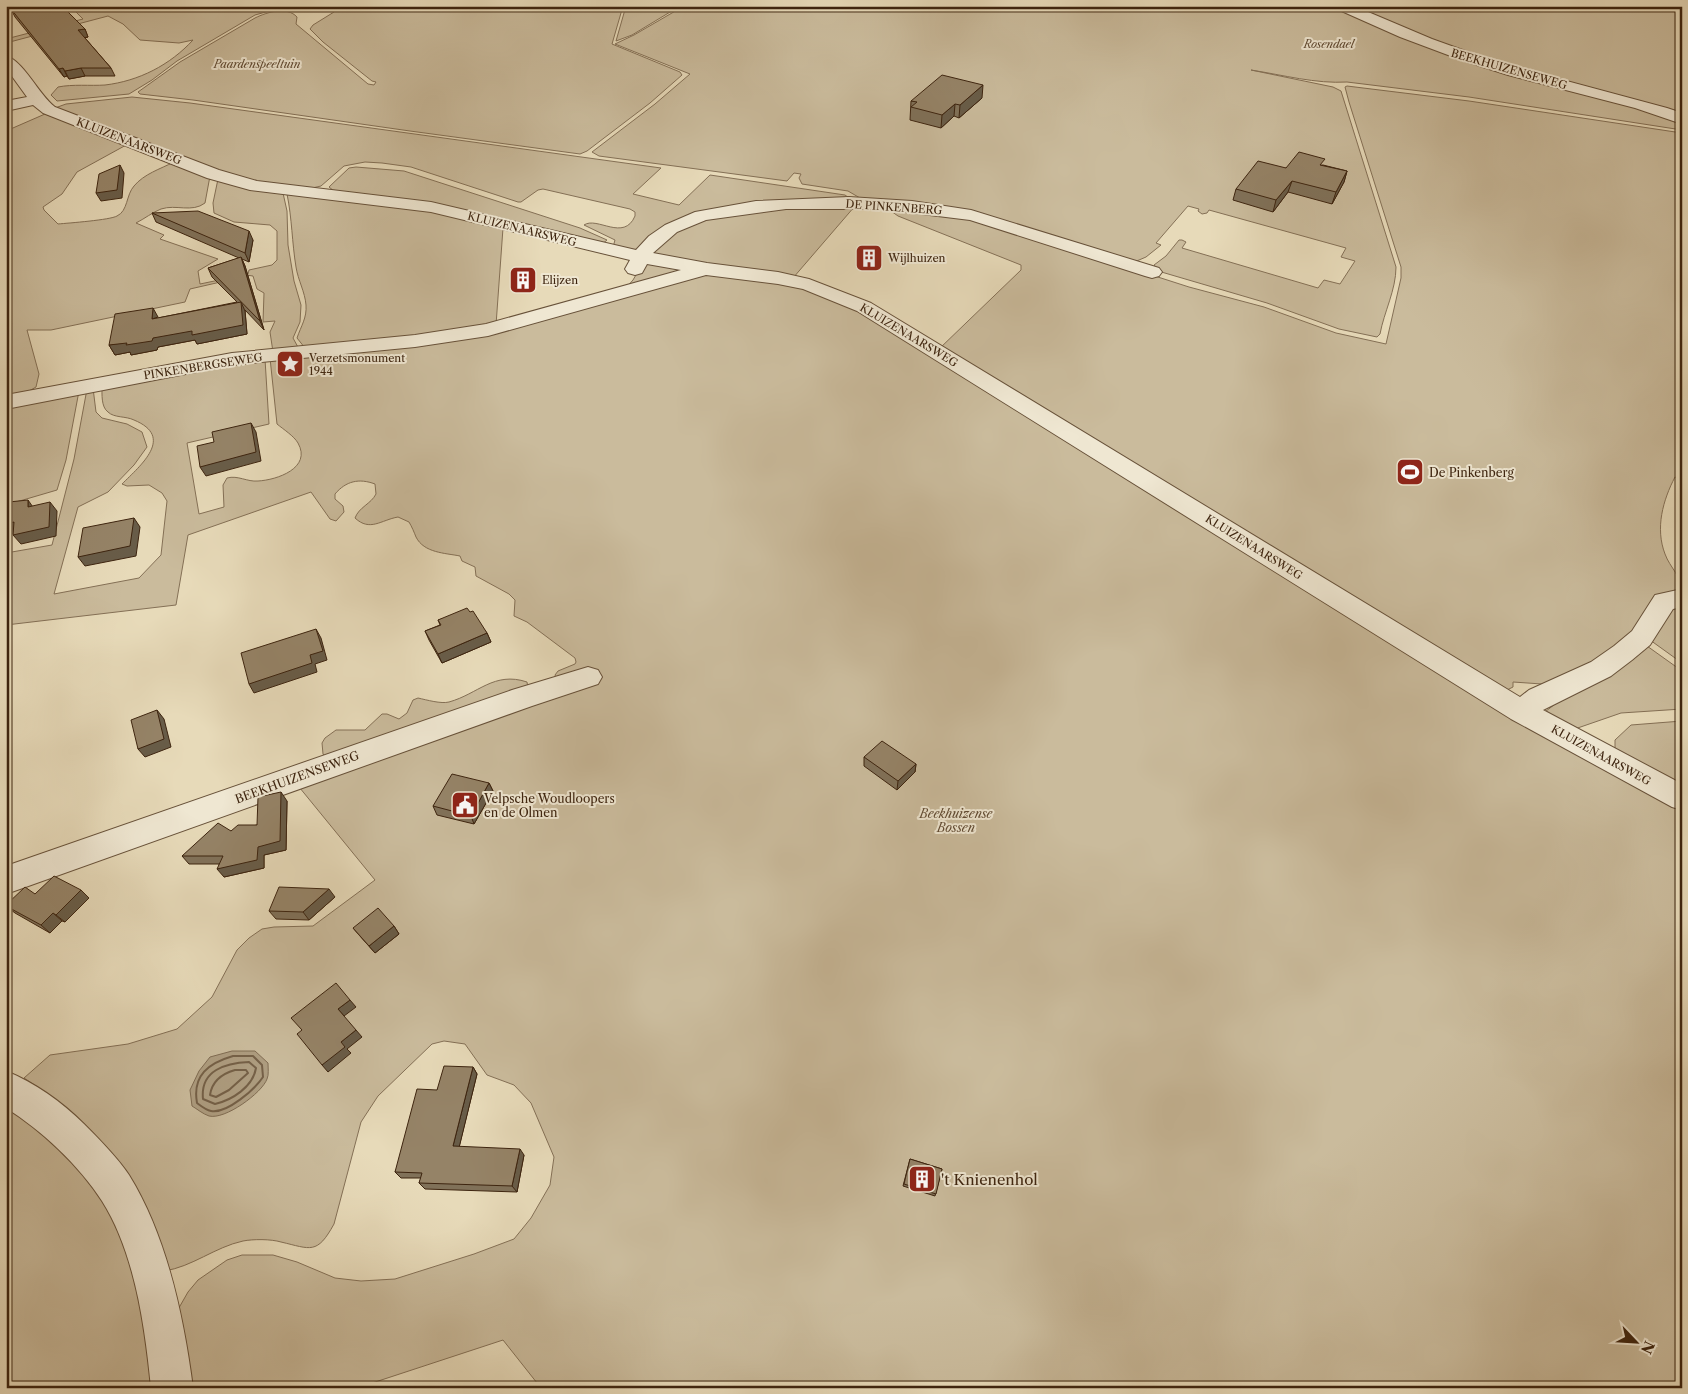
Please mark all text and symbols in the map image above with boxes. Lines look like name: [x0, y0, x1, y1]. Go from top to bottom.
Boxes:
park label: Rosendael: [1303, 37, 1356, 51]
street label: BEEKHUIZENSEWEG: [1449, 46, 1569, 92]
park label: Paardenspeeltuin: [213, 57, 301, 71]
street label: KLUIZENAARSWEG: [74, 114, 184, 168]
street label: DE PINKENBERG: [845, 197, 943, 217]
street label: KLUIZENAARSWEG: [466, 209, 578, 249]
building icon: Wijlhuizen: [854, 243, 884, 273]
place label: Wijlhuizen: [887, 251, 946, 265]
building icon: Elijzen: [508, 265, 538, 295]
place label: Elijzen: [542, 273, 578, 287]
street label: KLUIZENAARSWEG: [857, 300, 961, 370]
place icon: Verzetsmonument 1944: [275, 349, 305, 379]
street label: PINKENBERGSEWEG: [142, 350, 264, 382]
place label: Verzetsmonument 1944: [308, 351, 405, 378]
sports icon: De Pinkenberg: [1395, 457, 1425, 487]
place label: De Pinkenberg: [1429, 465, 1514, 480]
street label: KLUIZENAARSWEG: [1203, 511, 1305, 583]
street label: KLUIZENAARSWEG: [1549, 722, 1653, 788]
street label: BEEKHUIZENSEWEG: [233, 747, 361, 806]
public building icon: Velpsche Woudloopers en de Olmen: [450, 790, 480, 820]
place label: Velpsche Woudloopers en de Olmen: [483, 791, 615, 820]
park label: Beekhuizense Bossen: [919, 806, 994, 835]
building icon: 't Knienenhol: [907, 1164, 937, 1194]
place label: 't Knienenhol: [941, 1170, 1038, 1189]
north arrow: [1610, 1316, 1660, 1366]
text: N: [1637, 1338, 1659, 1357]

